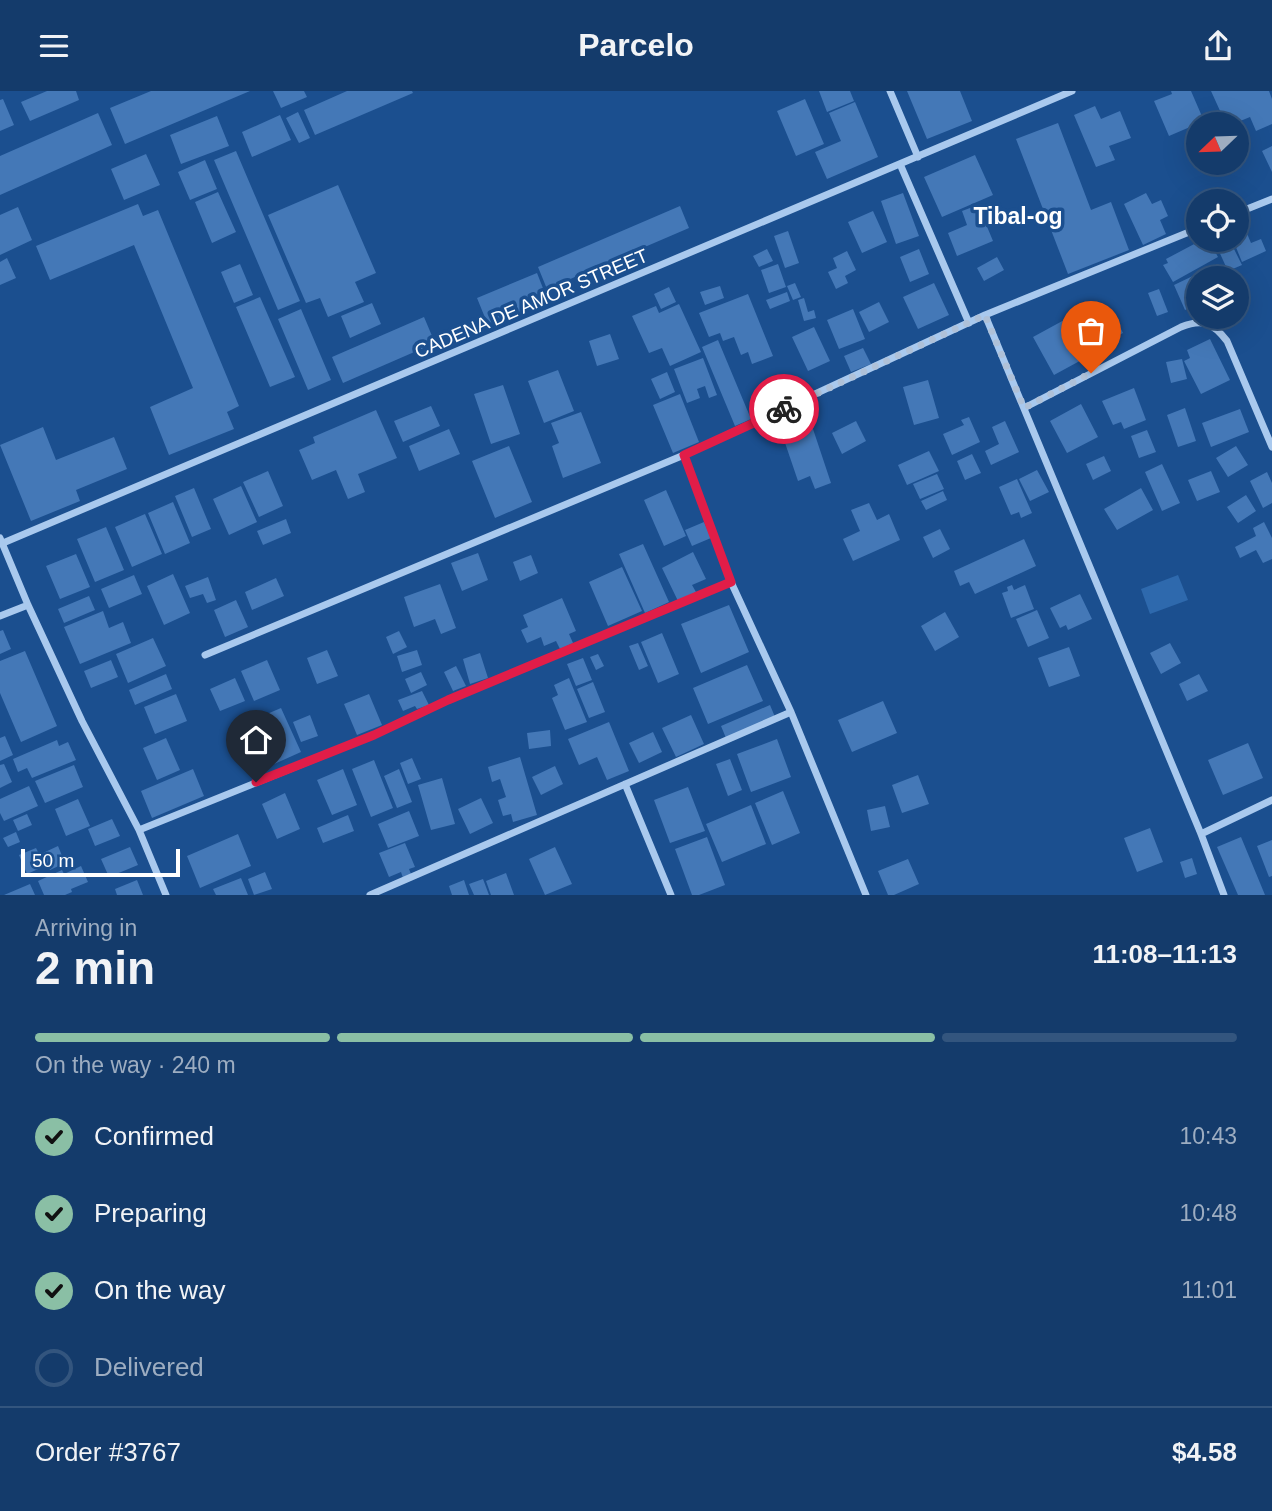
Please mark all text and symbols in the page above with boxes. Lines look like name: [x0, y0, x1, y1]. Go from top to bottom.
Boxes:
icon: menu: [35, 27, 73, 65]
text: Parcelo: [578, 27, 694, 63]
icon: share: [1199, 27, 1237, 65]
north arrow: [1186, 112, 1250, 175]
map controls: [1186, 112, 1249, 329]
button: locate: [1186, 189, 1249, 252]
district label: Tibal-og: [973, 203, 1063, 229]
street label: CADENA DE AMOR STREET: [411, 245, 651, 362]
button: layers: [1186, 266, 1249, 329]
pin: [1061, 301, 1121, 373]
icon: bag: [1072, 312, 1110, 350]
courier: [749, 374, 819, 444]
icon: bike: [765, 390, 803, 428]
pin: [226, 710, 286, 782]
icon: home: [237, 721, 275, 759]
scale bar: [21, 846, 180, 878]
text: 50 m: [32, 850, 74, 871]
text: Arriving in: [35, 915, 137, 941]
text: 11:08–11:13: [1092, 939, 1237, 969]
text: 2 min: [35, 942, 155, 994]
text: On the way · 240 m: [35, 1052, 236, 1078]
icon: check: [35, 1118, 73, 1156]
text: Confirmed: [94, 1121, 214, 1151]
text: 10:43: [1179, 1123, 1237, 1149]
icon: check: [35, 1195, 73, 1233]
text: Preparing: [94, 1198, 207, 1228]
text: 10:48: [1179, 1200, 1237, 1226]
icon: check: [35, 1272, 73, 1310]
text: On the way: [94, 1275, 226, 1305]
text: 11:01: [1181, 1277, 1237, 1303]
text: Delivered: [94, 1352, 204, 1382]
text: Order #3767: [35, 1437, 181, 1467]
text: $4.58: [1172, 1437, 1237, 1467]

